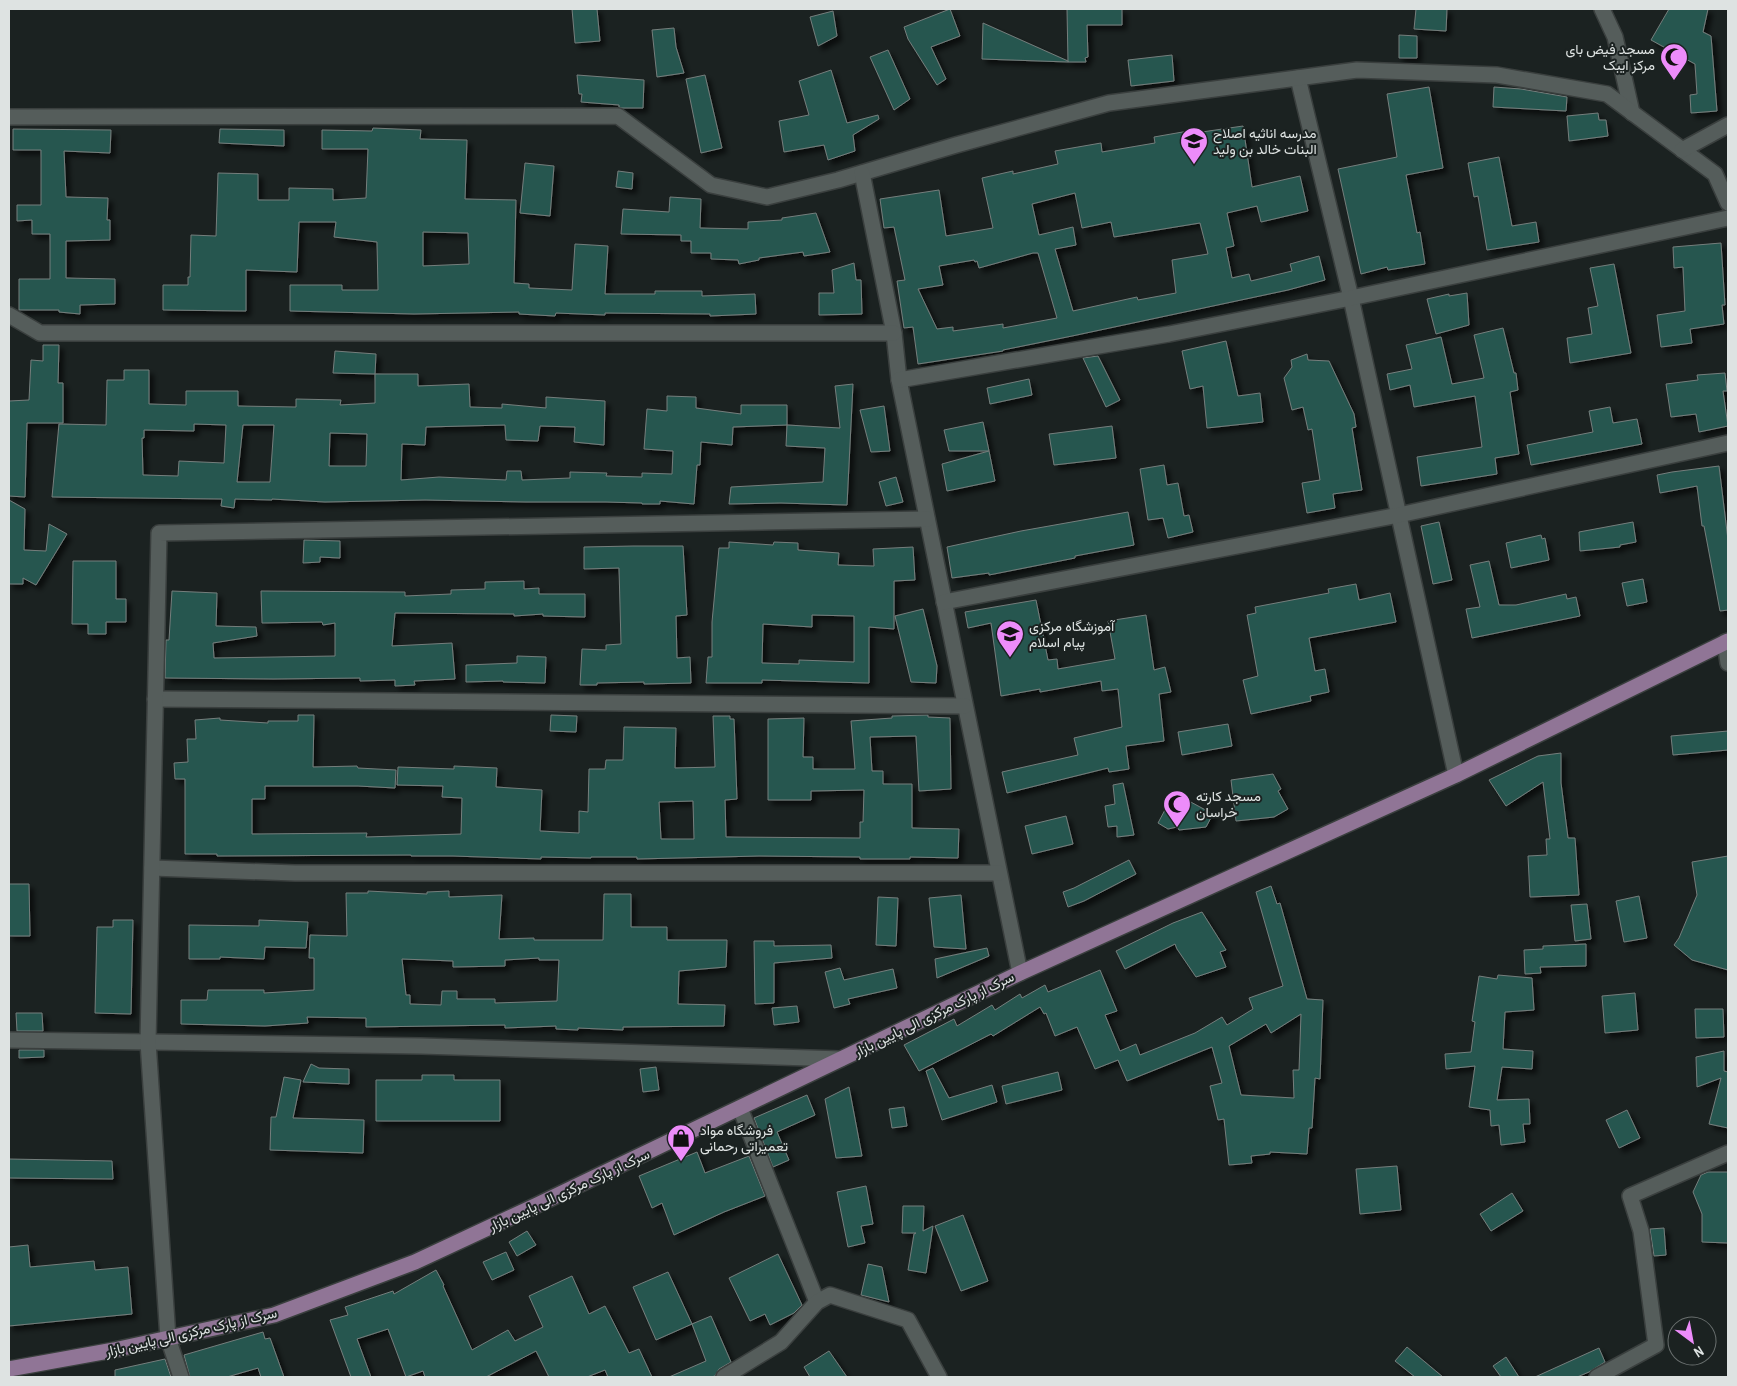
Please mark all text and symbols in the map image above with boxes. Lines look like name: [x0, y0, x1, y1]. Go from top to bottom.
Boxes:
place label: مسجد فیض بای مرکز ایبک: [1565, 40, 1655, 74]
mosque icon: مسجد فیض بای مرکز ایبک: [1659, 42, 1689, 81]
place label: مدرسه اناثیه اصلاح البنات خالد بن ولید: [1213, 124, 1317, 158]
school or university icon: مدرسه اناثیه اصلاح البنات خالد بن ولید: [1179, 126, 1209, 165]
place label: آموزشگاه مرکزی پیام اسلام: [1029, 617, 1116, 652]
school or university icon: آموزشگاه مرکزی پیام اسلام: [995, 619, 1025, 658]
place label: مسجد کارته خراسان: [1196, 787, 1261, 821]
mosque icon: مسجد کارته خراسان: [1162, 789, 1192, 828]
street label: سرک از پارک مرکزی الی پایین بازار: [850, 967, 1017, 1062]
place label: فروشگاه مواد تعمیراتی رحمانی: [700, 1121, 788, 1155]
shop icon: فروشگاه مواد تعمیراتی رحمانی: [666, 1123, 696, 1162]
street label: سرک از پارک مرکزی الی پایین بازار: [485, 1145, 653, 1237]
street label: سرک از پارک مرکزی الی پایین بازار: [102, 1303, 279, 1362]
north arrow: [1667, 1316, 1717, 1366]
text: N: [1691, 1342, 1707, 1362]

